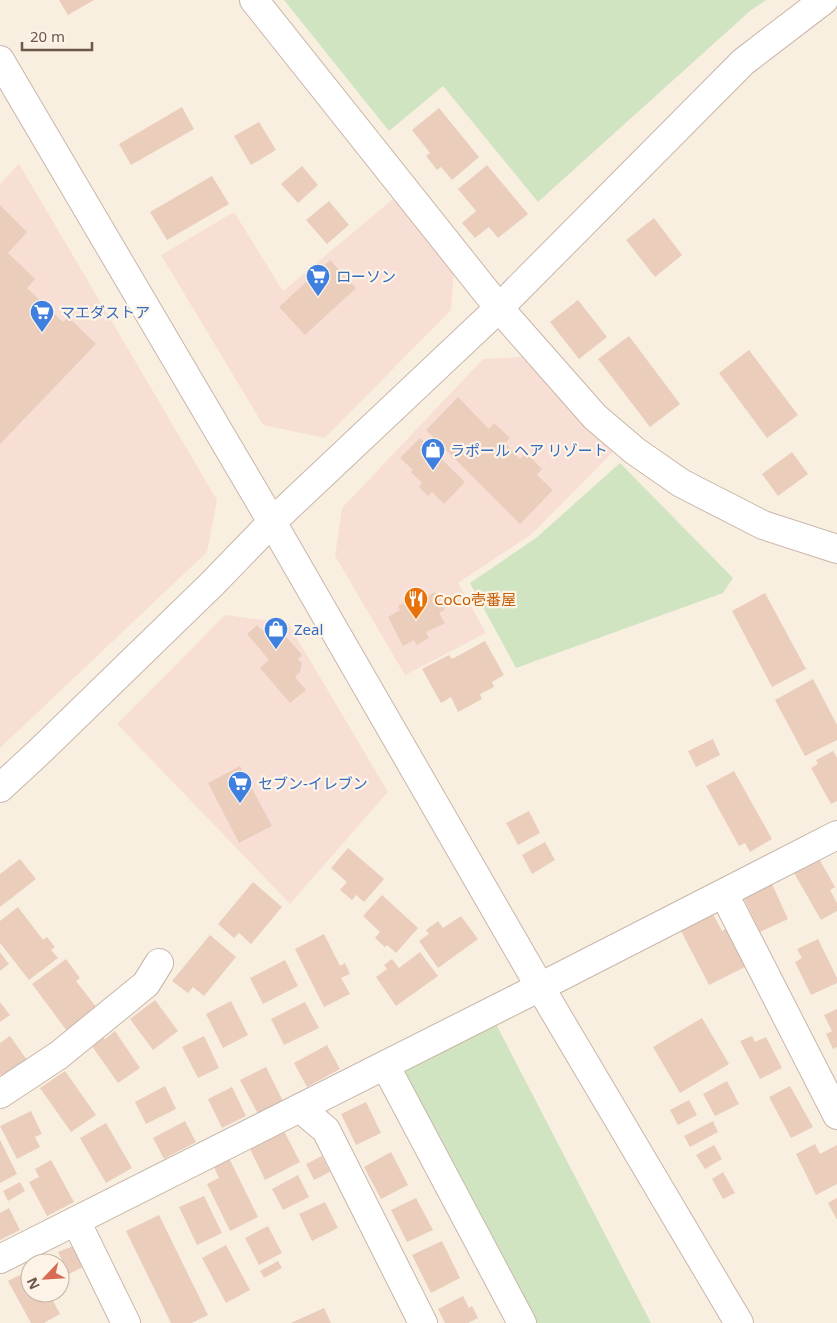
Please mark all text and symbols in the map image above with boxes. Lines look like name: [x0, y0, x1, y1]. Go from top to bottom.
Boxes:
scale bar: [22, 20, 92, 52]
text: 20 m: [30, 26, 65, 46]
supermarket icon: ローソン: [305, 263, 331, 297]
place label: ローソン: [336, 266, 396, 286]
supermarket icon: マエダストア: [29, 299, 55, 333]
place label: マエダストア: [60, 302, 150, 322]
shop icon: ラポール ヘア リゾート: [420, 437, 446, 471]
place label: ラポール ヘア リゾート: [450, 440, 608, 460]
restaurant icon: CoCo壱番屋: [403, 586, 429, 620]
place label: CoCo壱番屋: [434, 589, 516, 609]
shop icon: Zeal: [263, 616, 289, 650]
place label: Zeal: [294, 619, 323, 639]
supermarket icon: セブン-イレブン: [227, 770, 253, 804]
place label: セブン-イレブン: [258, 773, 368, 793]
north arrow: [20, 1253, 70, 1303]
text: N: [22, 1275, 44, 1293]

